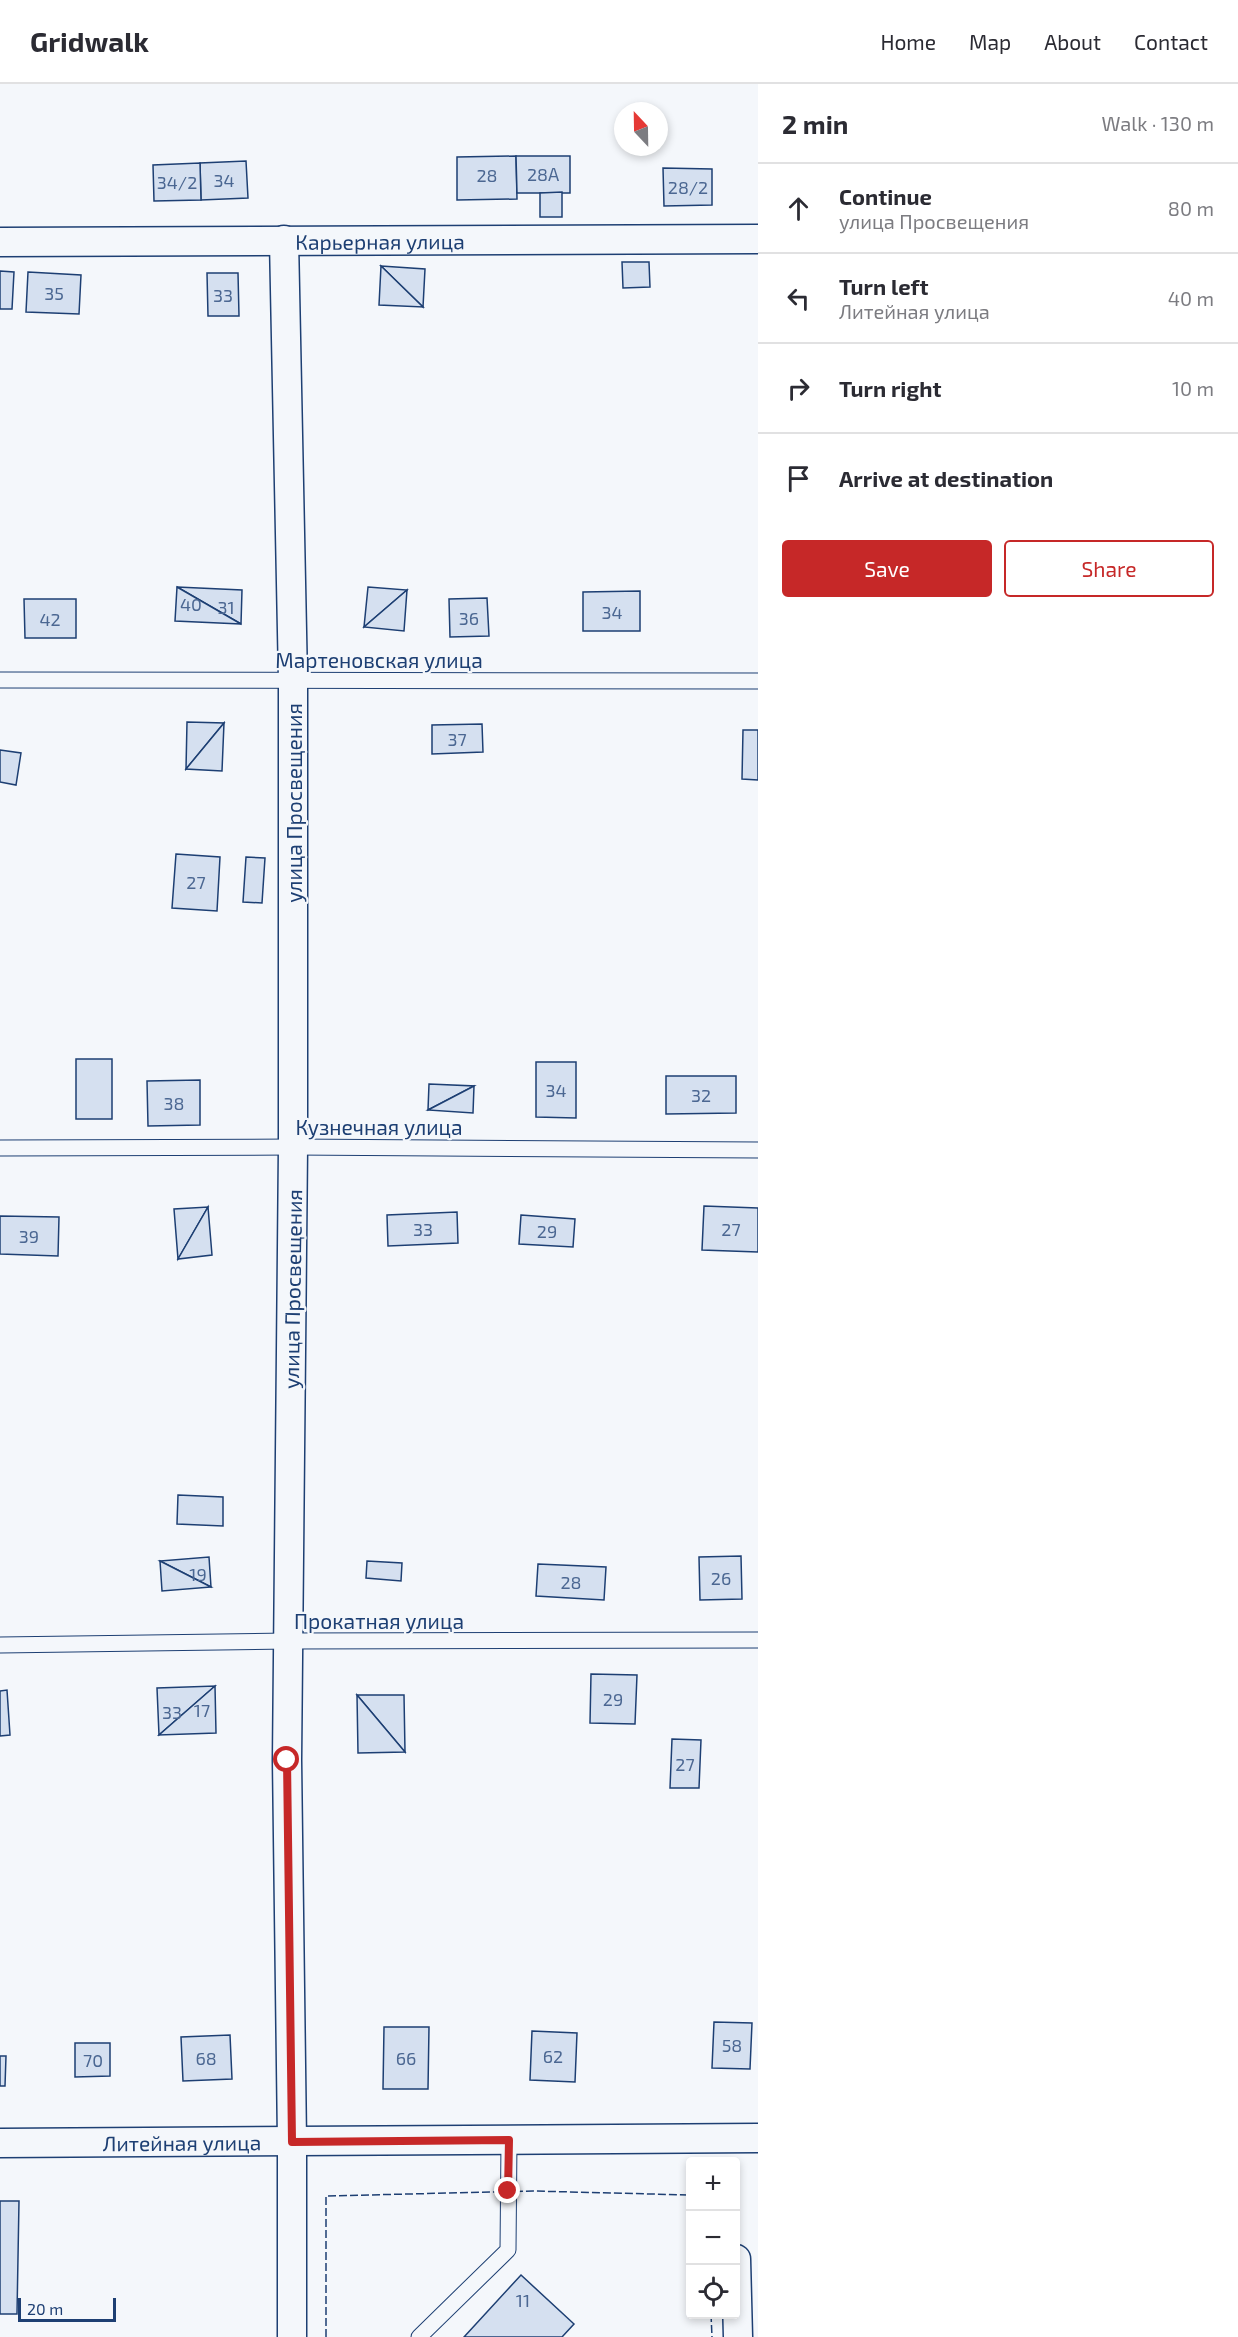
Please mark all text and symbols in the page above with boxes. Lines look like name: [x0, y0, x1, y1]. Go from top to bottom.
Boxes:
text: Gridwalk: [30, 24, 149, 58]
text: Home: [880, 29, 936, 54]
text: Map: [969, 29, 1011, 54]
text: About: [1044, 29, 1101, 54]
text: Contact: [1134, 29, 1208, 54]
north arrow: [614, 102, 668, 156]
text: 2 min: [782, 108, 848, 139]
text: Walk · 130 m: [1102, 111, 1214, 135]
house number: 28А: [527, 163, 560, 185]
house number: 28: [476, 164, 498, 186]
house number: 34: [213, 169, 235, 191]
house number: 34/2: [157, 171, 197, 193]
house number: 28/2: [668, 176, 708, 198]
text: Continue: [839, 183, 932, 209]
icon: ahead: [782, 192, 815, 225]
text: 80 m: [1168, 196, 1214, 220]
text: улица Просвещения: [839, 209, 1029, 233]
street label: Карьерная улица: [295, 228, 465, 254]
text: Turn left: [839, 273, 928, 299]
house number: 35: [44, 282, 64, 304]
icon: left: [782, 282, 815, 315]
house number: 33: [213, 284, 233, 306]
text: 40 m: [1168, 286, 1214, 310]
text: Литейная улица: [839, 299, 990, 323]
icon: right: [782, 372, 815, 405]
text: Turn right: [839, 375, 941, 401]
text: 10 m: [1172, 376, 1214, 400]
icon: arrive: [782, 462, 815, 495]
text: Arrive at destination: [839, 465, 1053, 491]
button: Save: [782, 540, 992, 597]
button: Share: [1004, 540, 1214, 597]
house number: 40: [180, 593, 202, 615]
house number: 31: [217, 596, 235, 618]
house number: 34: [601, 601, 623, 623]
house number: 36: [459, 607, 479, 629]
house number: 42: [39, 608, 61, 630]
street label: Мартеновская улица: [275, 647, 483, 673]
street label: улица Просвещения: [281, 703, 307, 903]
house number: 37: [447, 728, 467, 750]
house number: 27: [186, 871, 206, 893]
house number: 34: [545, 1079, 567, 1101]
house number: 32: [691, 1084, 711, 1106]
house number: 38: [164, 1092, 184, 1114]
street label: Кузнечная улица: [295, 1114, 463, 1140]
street label: улица Просвещения: [278, 1189, 307, 1389]
house number: 33: [413, 1218, 433, 1240]
house number: 27: [721, 1218, 741, 1240]
house number: 29: [537, 1220, 557, 1242]
house number: 39: [19, 1225, 39, 1247]
house number: 19: [189, 1563, 207, 1585]
house number: 26: [711, 1567, 731, 1589]
house number: 28: [560, 1571, 582, 1593]
street label: Прокатная улица: [294, 1608, 464, 1634]
house number: 29: [603, 1688, 623, 1710]
house number: 17: [194, 1699, 210, 1721]
house number: 33: [162, 1701, 182, 1723]
route start: [273, 1746, 299, 1772]
house number: 27: [675, 1753, 695, 1775]
house number: 58: [722, 2034, 742, 2056]
house number: 62: [543, 2045, 563, 2067]
house number: 68: [195, 2047, 217, 2069]
house number: 66: [396, 2047, 416, 2069]
house number: 70: [83, 2049, 103, 2071]
street label: Литейная улица: [103, 2129, 261, 2155]
map controls: [686, 2157, 740, 2319]
button: +: [686, 2157, 740, 2211]
route end: [494, 2177, 520, 2203]
button: −: [686, 2211, 740, 2265]
button: locate: [686, 2265, 740, 2319]
house number: 11: [516, 2289, 530, 2311]
scale bar: [18, 2295, 116, 2322]
text: 20 m: [27, 2299, 63, 2318]

